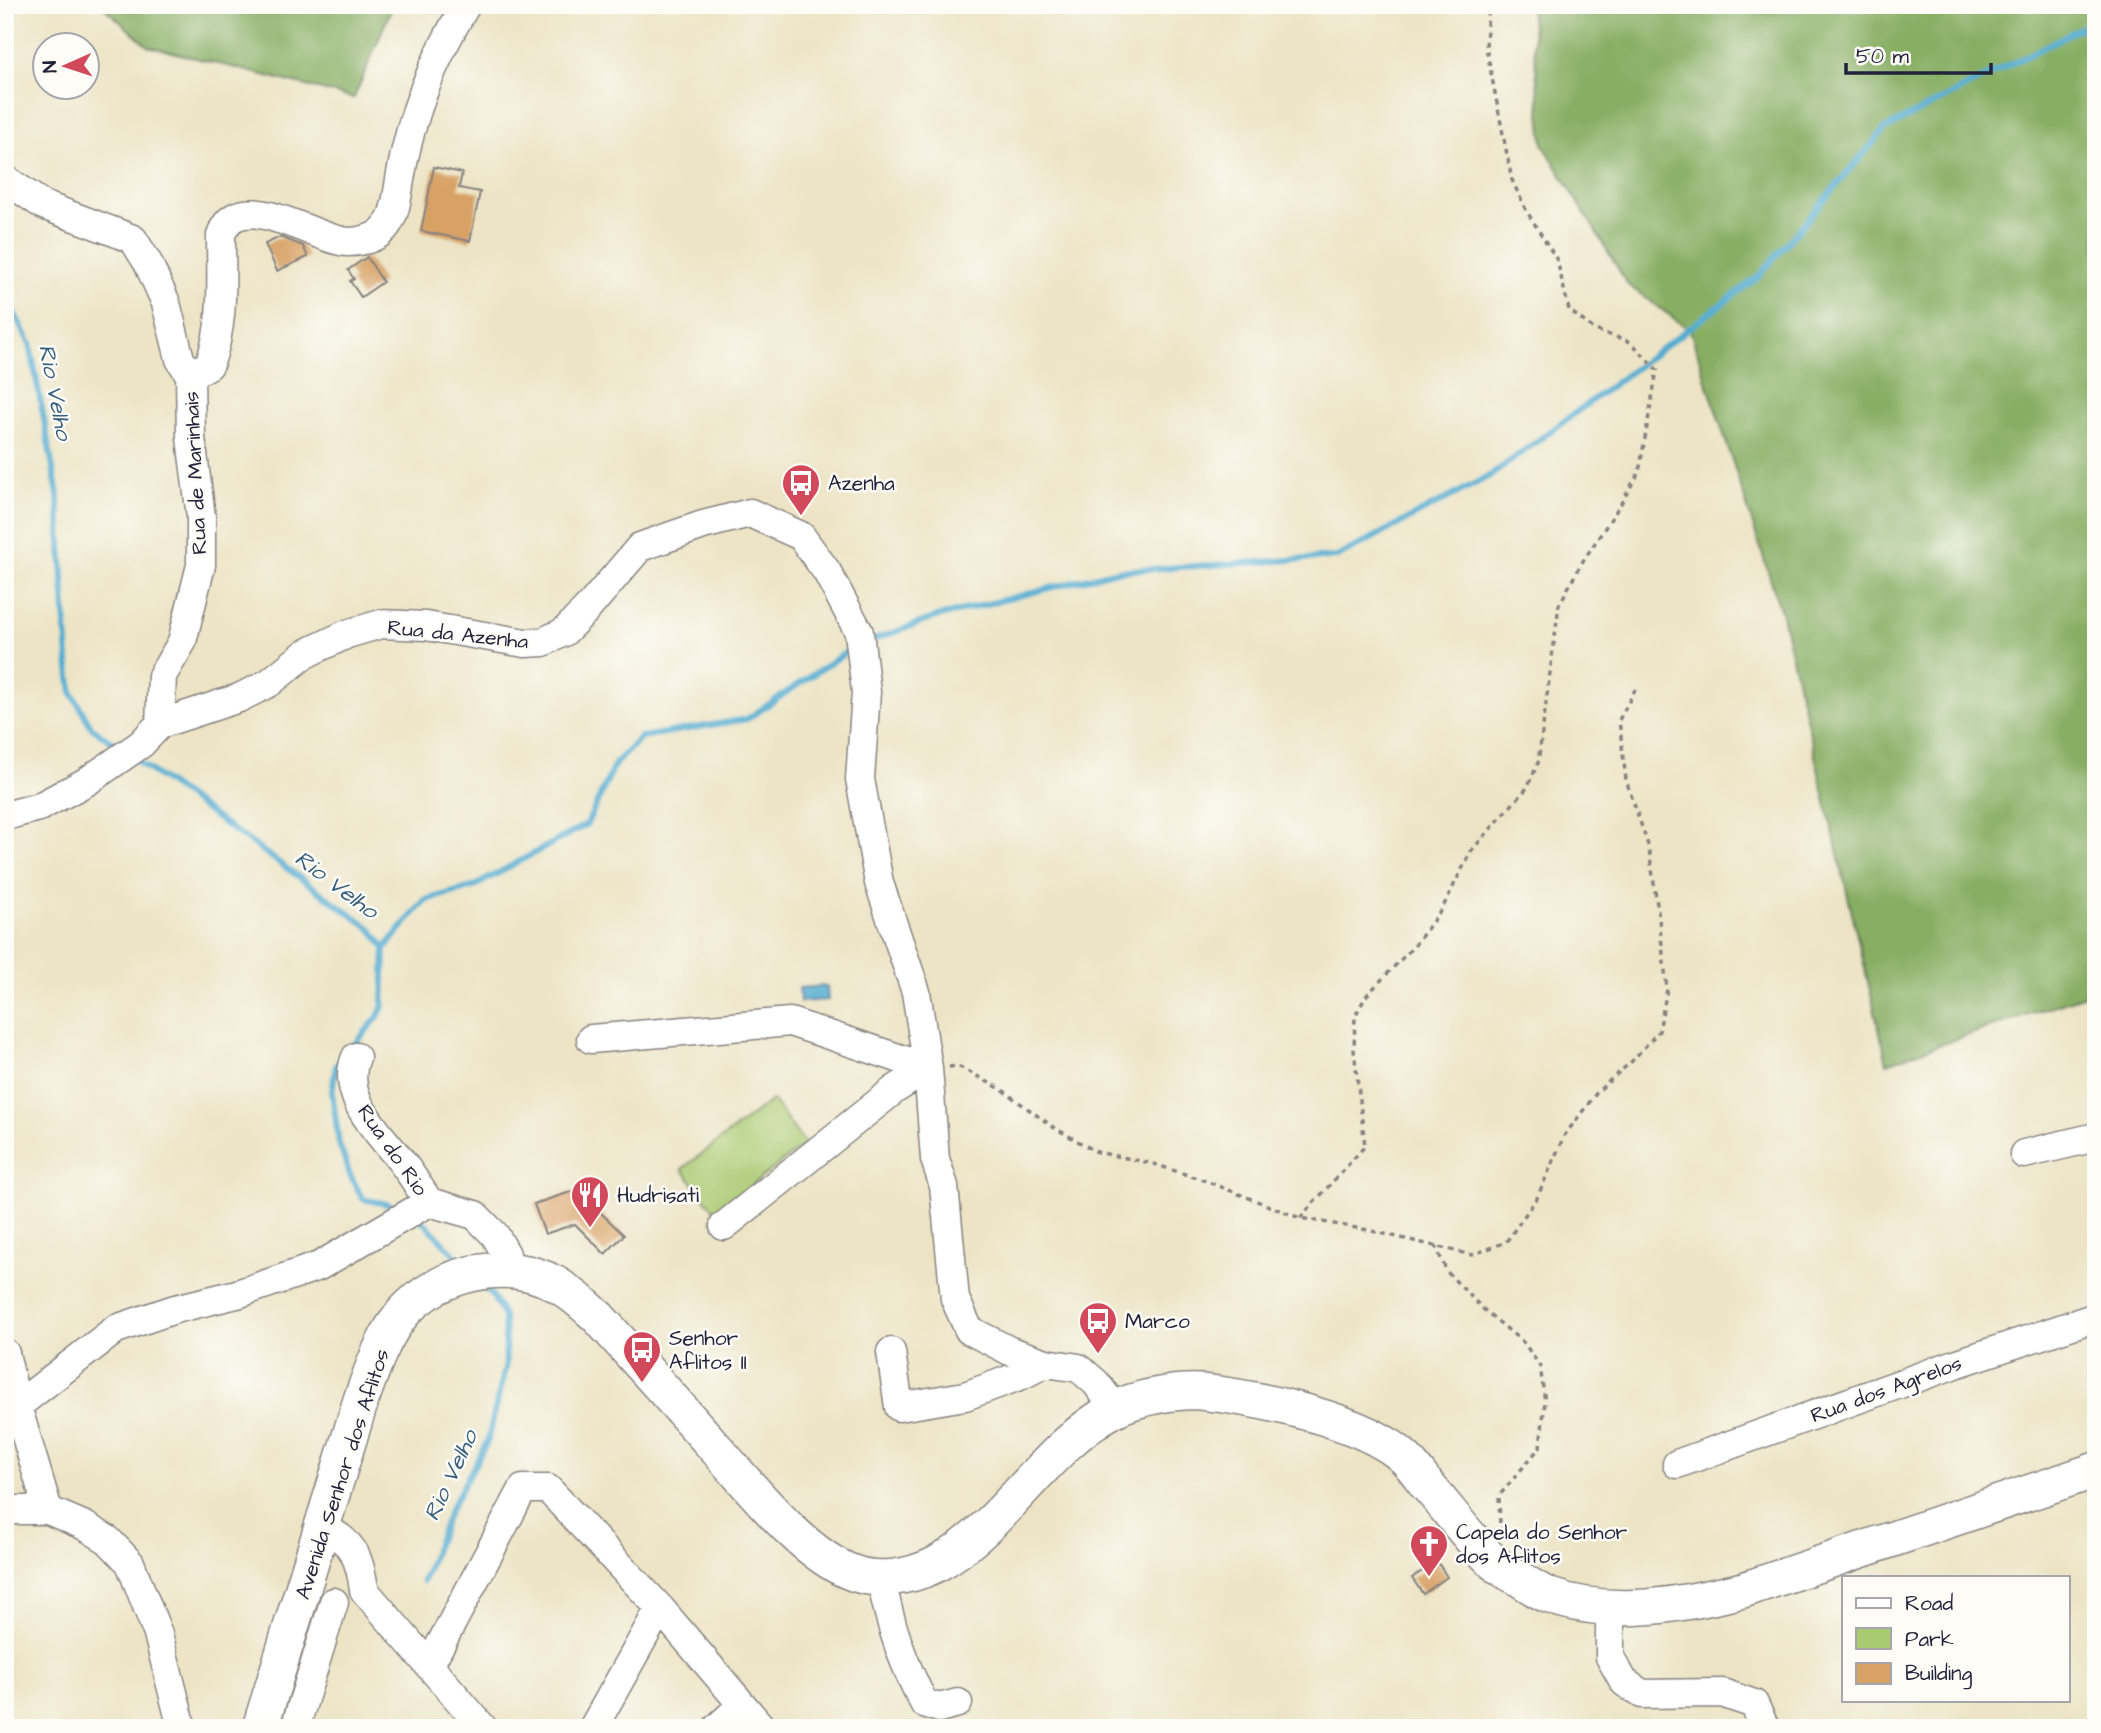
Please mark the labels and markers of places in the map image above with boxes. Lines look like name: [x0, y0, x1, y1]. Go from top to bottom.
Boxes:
bus stop icon: Azenha: [780, 462, 822, 517]
place label: Azenha: [828, 469, 895, 498]
restaurant icon: Hudrisati: [569, 1174, 611, 1229]
place label: Hudrisati: [617, 1181, 699, 1210]
bus stop icon: Marco: [1077, 1300, 1119, 1355]
place label: Marco: [1125, 1307, 1190, 1336]
place label: Senhor Aflitos II: [669, 1324, 747, 1377]
bus stop icon: Senhor Aflitos II: [621, 1329, 663, 1384]
place label: Capela do Senhor dos Aflitos: [1456, 1518, 1628, 1571]
church icon: Capela do Senhor dos Aflitos: [1408, 1523, 1450, 1578]

